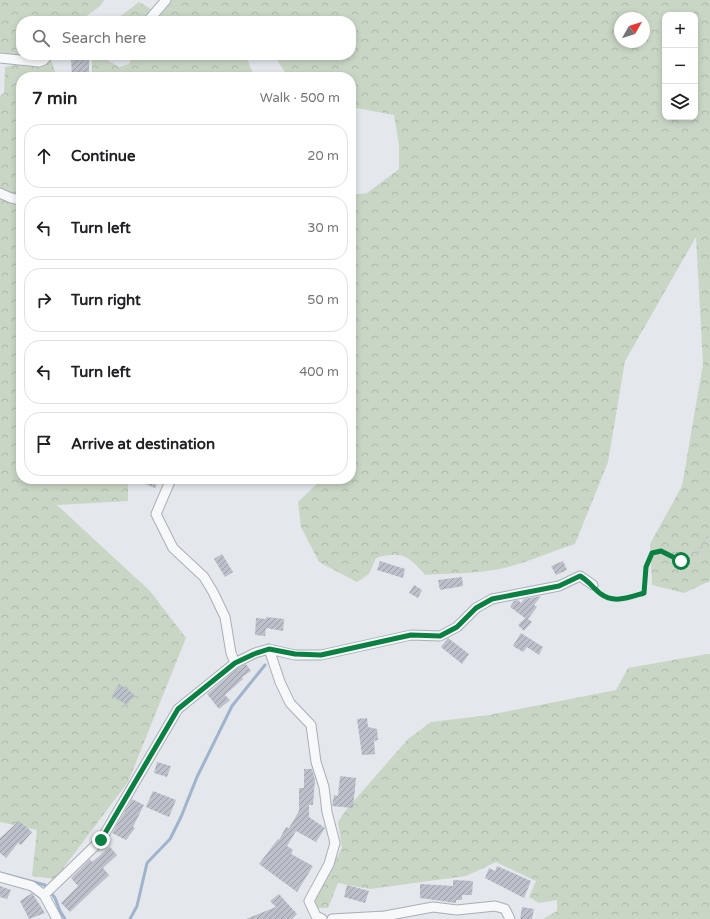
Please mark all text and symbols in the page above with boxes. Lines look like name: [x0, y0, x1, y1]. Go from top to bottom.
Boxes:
north arrow: [614, 12, 650, 48]
map controls: [662, 12, 698, 120]
button: +: [662, 12, 698, 48]
search box: [16, 16, 356, 60]
icon: search: [30, 27, 52, 49]
text: Search here: [62, 29, 146, 47]
button: −: [662, 48, 698, 84]
button: layers: [662, 84, 698, 120]
text: 7 min: [32, 88, 77, 109]
text: Walk · 500 m: [260, 90, 340, 106]
icon: ahead: [33, 145, 55, 167]
text: Continue: [71, 147, 135, 165]
text: 20 m: [307, 148, 339, 164]
icon: left: [33, 217, 55, 239]
text: Turn left: [71, 219, 131, 237]
text: 30 m: [307, 220, 339, 236]
icon: right: [33, 289, 55, 311]
text: Turn right: [71, 291, 141, 309]
text: 50 m: [307, 292, 339, 308]
icon: left: [33, 361, 55, 383]
text: Turn left: [71, 363, 131, 381]
text: 400 m: [299, 364, 339, 380]
icon: arrive: [33, 433, 55, 455]
text: Arrive at destination: [71, 435, 215, 453]
route start: [672, 552, 690, 570]
route end: [92, 831, 110, 849]

